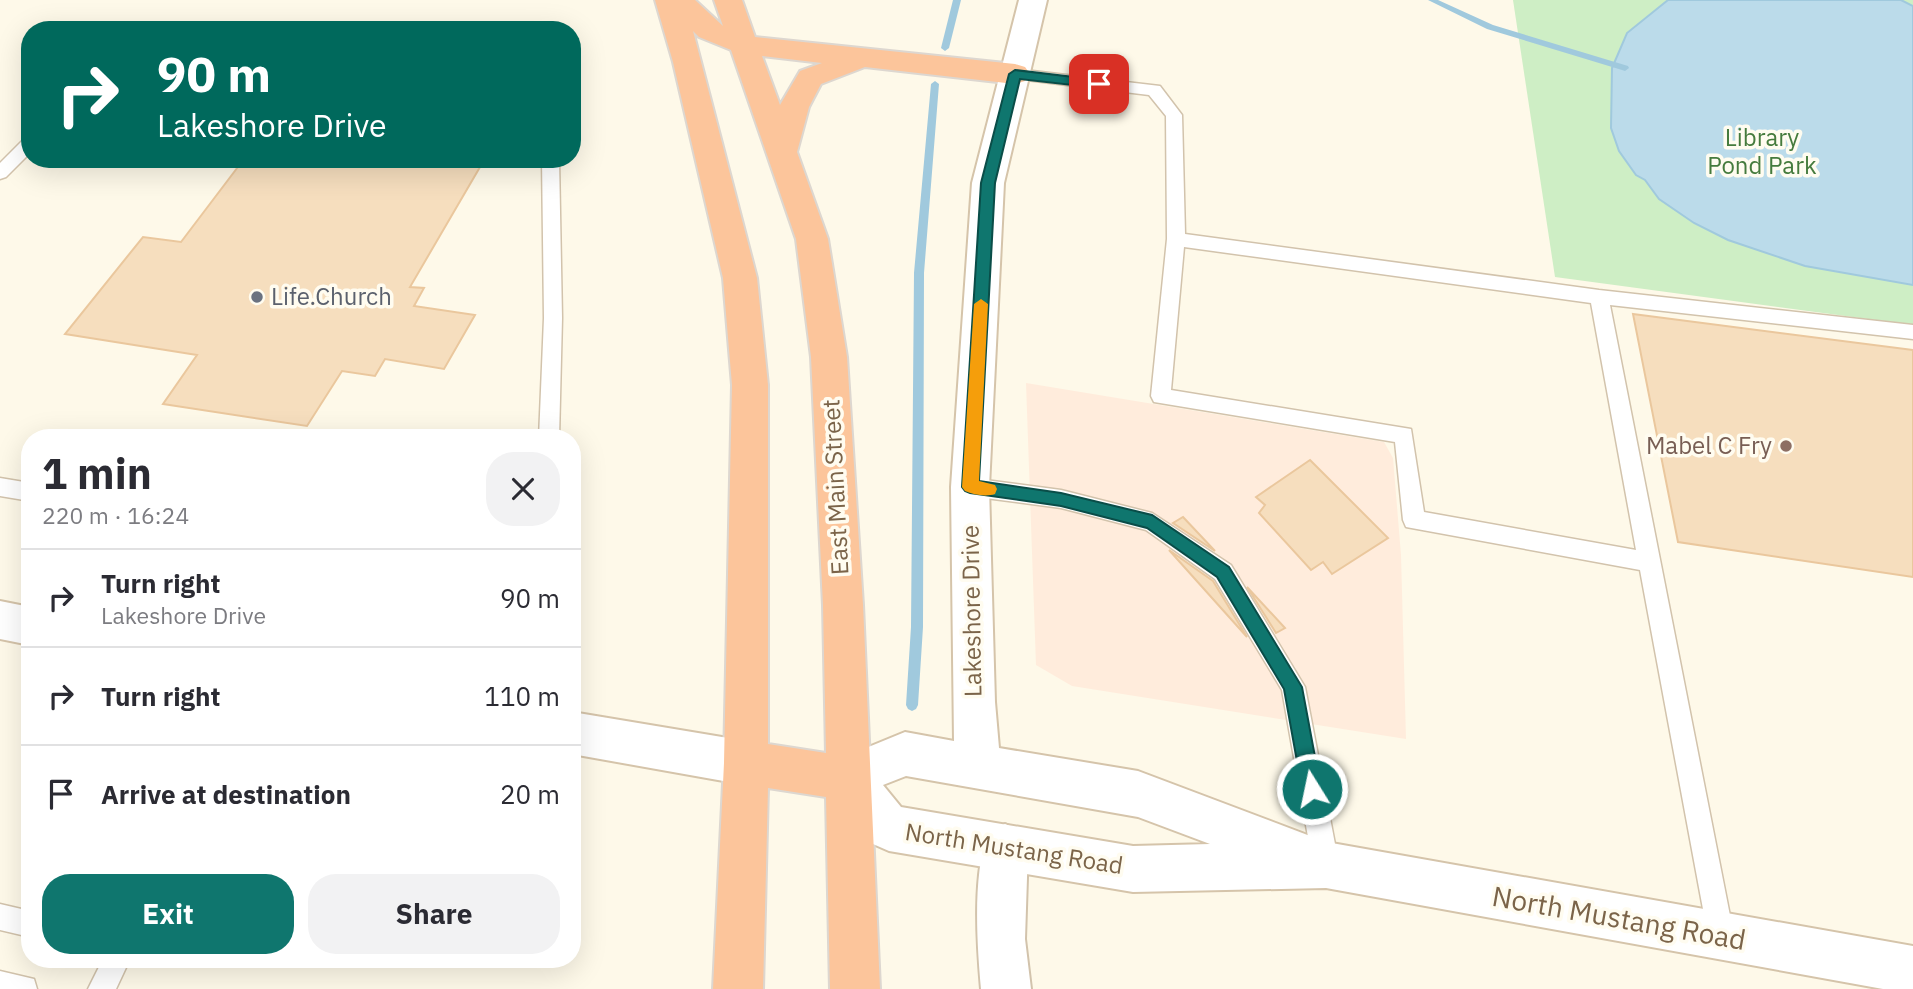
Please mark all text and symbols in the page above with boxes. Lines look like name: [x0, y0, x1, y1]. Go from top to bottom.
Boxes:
text: 90 m: [157, 42, 271, 105]
icon: right: [42, 49, 133, 140]
pin: [1069, 54, 1129, 114]
icon: arrive: [1080, 65, 1118, 103]
text: Lakeshore Drive: [157, 104, 387, 146]
park label: Library Pond Park: [1707, 121, 1817, 181]
place label: Life.Church: [271, 280, 392, 312]
marker: Life.Church: [249, 289, 265, 305]
street label: East Main Street: [814, 398, 856, 576]
place label: Mabel C Fry: [1646, 429, 1772, 461]
marker: Mabel C Fry: [1778, 438, 1794, 454]
text: 1 min: [42, 446, 152, 501]
button: close: [486, 452, 560, 526]
text: 220 m · 16:24: [42, 500, 189, 530]
street label: Lakeshore Drive: [953, 525, 989, 697]
text: Turn right: [101, 566, 220, 600]
icon: right: [42, 579, 80, 617]
text: 90 m: [500, 581, 560, 615]
text: Lakeshore Drive: [101, 600, 266, 630]
icon: right: [42, 677, 80, 715]
text: Turn right: [101, 679, 220, 713]
text: 110 m: [484, 679, 560, 713]
position arrow: [1275, 752, 1349, 826]
icon: arrive: [42, 775, 80, 813]
text: Arrive at destination: [101, 777, 351, 811]
text: 20 m: [500, 777, 560, 811]
street label: North Mustang Road: [903, 815, 1125, 881]
button: Exit: [42, 874, 294, 954]
button: Share: [308, 874, 560, 954]
street label: North Mustang Road: [1489, 877, 1749, 958]

